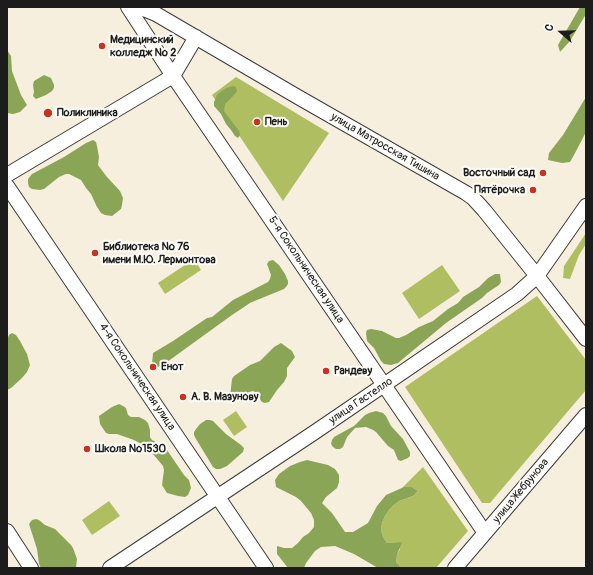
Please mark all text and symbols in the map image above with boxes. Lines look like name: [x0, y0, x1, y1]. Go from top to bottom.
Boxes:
north arrow: [541, 12, 581, 52]
text: С: [542, 22, 557, 33]
place label: Медицинский колледж № 2: [110, 33, 176, 59]
marker: Медицинский колледж № 2: [97, 41, 107, 51]
place label: Поликлиника: [57, 106, 118, 120]
marker: Поликлиника: [42, 107, 54, 119]
street label: улица Матросская Тишина: [328, 110, 442, 184]
place label: Пень: [265, 115, 288, 129]
marker: Пень: [252, 117, 262, 127]
place label: Восточный сад: [463, 166, 535, 180]
marker: Восточный сад: [538, 168, 548, 178]
place label: Пятёрочка: [474, 183, 525, 197]
marker: Пятёрочка: [528, 185, 538, 195]
street label: 5-я Сокольническая улица: [265, 214, 347, 326]
place label: Библиотека № 76 имени М.Ю. Лермонтова: [103, 240, 216, 266]
marker: Библиотека № 76 имени М.Ю. Лермонтова: [90, 248, 100, 258]
street label: 4-я Сокольническая улица: [96, 321, 178, 433]
place label: Енот: [161, 360, 184, 374]
marker: Енот: [148, 362, 158, 372]
place label: Рандеву: [334, 364, 372, 378]
marker: Рандеву: [321, 366, 331, 376]
street label: улица Гастелло: [327, 375, 395, 427]
place label: А. В. Мазунову: [191, 390, 258, 404]
marker: А. В. Мазунову: [178, 392, 188, 402]
place label: Школа №1530: [95, 442, 166, 456]
marker: Школа №1530: [82, 444, 92, 454]
street label: улица Жебрунова: [490, 456, 552, 526]

